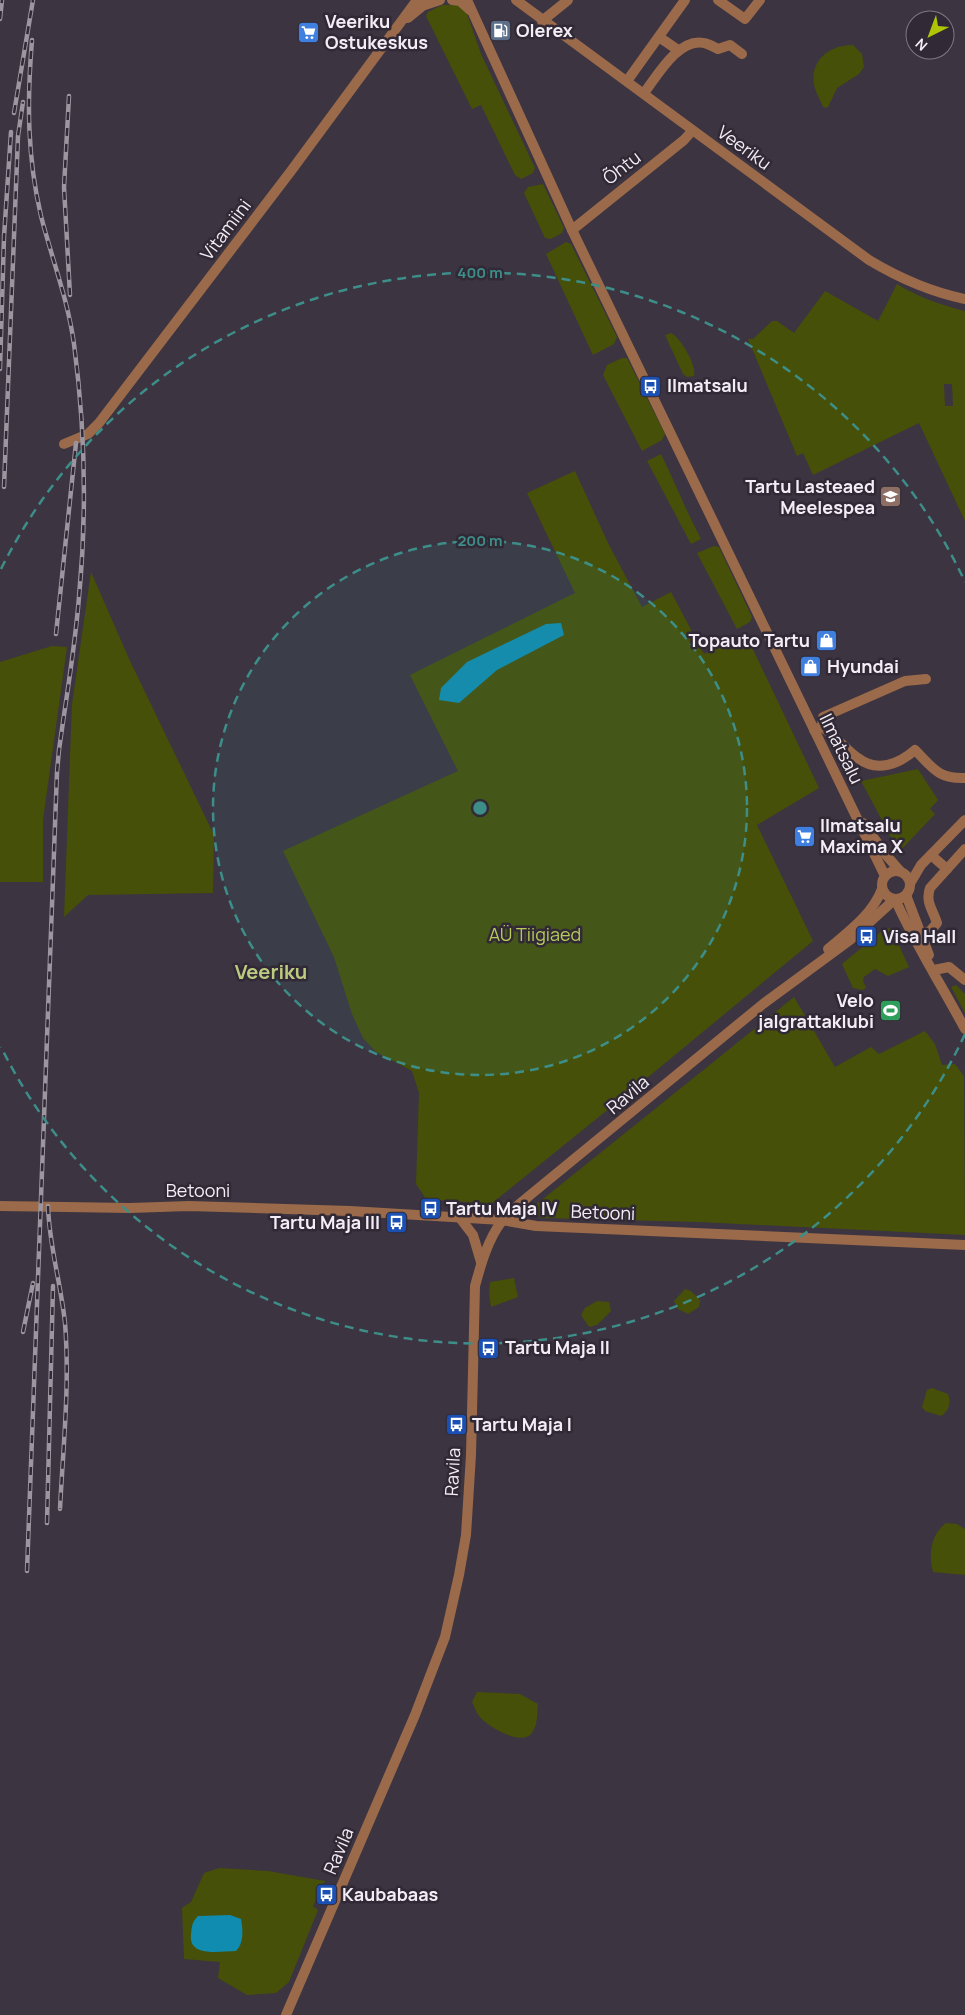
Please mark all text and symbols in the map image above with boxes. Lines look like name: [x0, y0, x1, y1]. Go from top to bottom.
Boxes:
place label: Veeriku Ostukeskus: [325, 9, 428, 54]
north arrow: [905, 10, 955, 60]
place label: Olerex: [516, 18, 573, 42]
fuel station icon: Olerex: [488, 19, 512, 43]
supermarket icon: Veeriku Ostukeskus: [297, 20, 321, 44]
text: N: [911, 35, 931, 55]
street label: Veeriku: [713, 120, 776, 175]
street label: Õhtu: [598, 145, 645, 189]
street label: Vitamiini: [194, 194, 256, 265]
text: 400 m: [457, 262, 503, 283]
place label: Ilmatsalu: [667, 373, 748, 397]
bus stop icon: Ilmatsalu: [639, 374, 663, 398]
place label: Tartu Lasteaed Meelespea: [745, 474, 875, 519]
school or university icon: Tartu Lasteaed Meelespea: [879, 485, 903, 509]
text: 200 m: [457, 530, 503, 551]
place label: Topauto Tartu: [688, 628, 810, 652]
shop icon: Topauto Tartu: [814, 629, 838, 653]
place label: Hyundai: [827, 654, 899, 678]
shop icon: Hyundai: [799, 655, 823, 679]
street label: Ilmatsalu: [815, 709, 869, 788]
centre of rings: [471, 799, 489, 817]
place label: Ilmatsalu Maxima X: [820, 813, 903, 858]
supermarket icon: Ilmatsalu Maxima X: [792, 824, 816, 848]
park label: AÜ Tiigiaed: [489, 922, 581, 946]
place label: Visa Hall: [883, 924, 956, 948]
bus stop icon: Visa Hall: [855, 925, 879, 949]
district label: Veeriku: [235, 958, 307, 985]
place label: Velo jalgrattaklubi: [757, 988, 874, 1033]
sports icon: Velo jalgrattaklubi: [878, 999, 902, 1023]
street label: Ravila: [601, 1069, 654, 1119]
street label: Betooni: [166, 1178, 230, 1202]
place label: Tartu Maja IV: [446, 1196, 558, 1220]
bus stop icon: Tartu Maja IV: [418, 1197, 442, 1221]
street label: Betooni: [570, 1199, 636, 1225]
place label: Tartu Maja III: [270, 1210, 380, 1234]
bus stop icon: Tartu Maja III: [384, 1211, 408, 1235]
place label: Tartu Maja II: [505, 1335, 610, 1359]
bus stop icon: Tartu Maja II: [477, 1336, 501, 1360]
place label: Tartu Maja I: [472, 1412, 572, 1436]
bus stop icon: Tartu Maja I: [444, 1413, 468, 1437]
street label: Ravila: [439, 1447, 465, 1497]
street label: Ravila: [318, 1824, 359, 1878]
place label: Kaubabaas: [342, 1882, 439, 1906]
bus stop icon: Kaubabaas: [314, 1883, 338, 1907]

